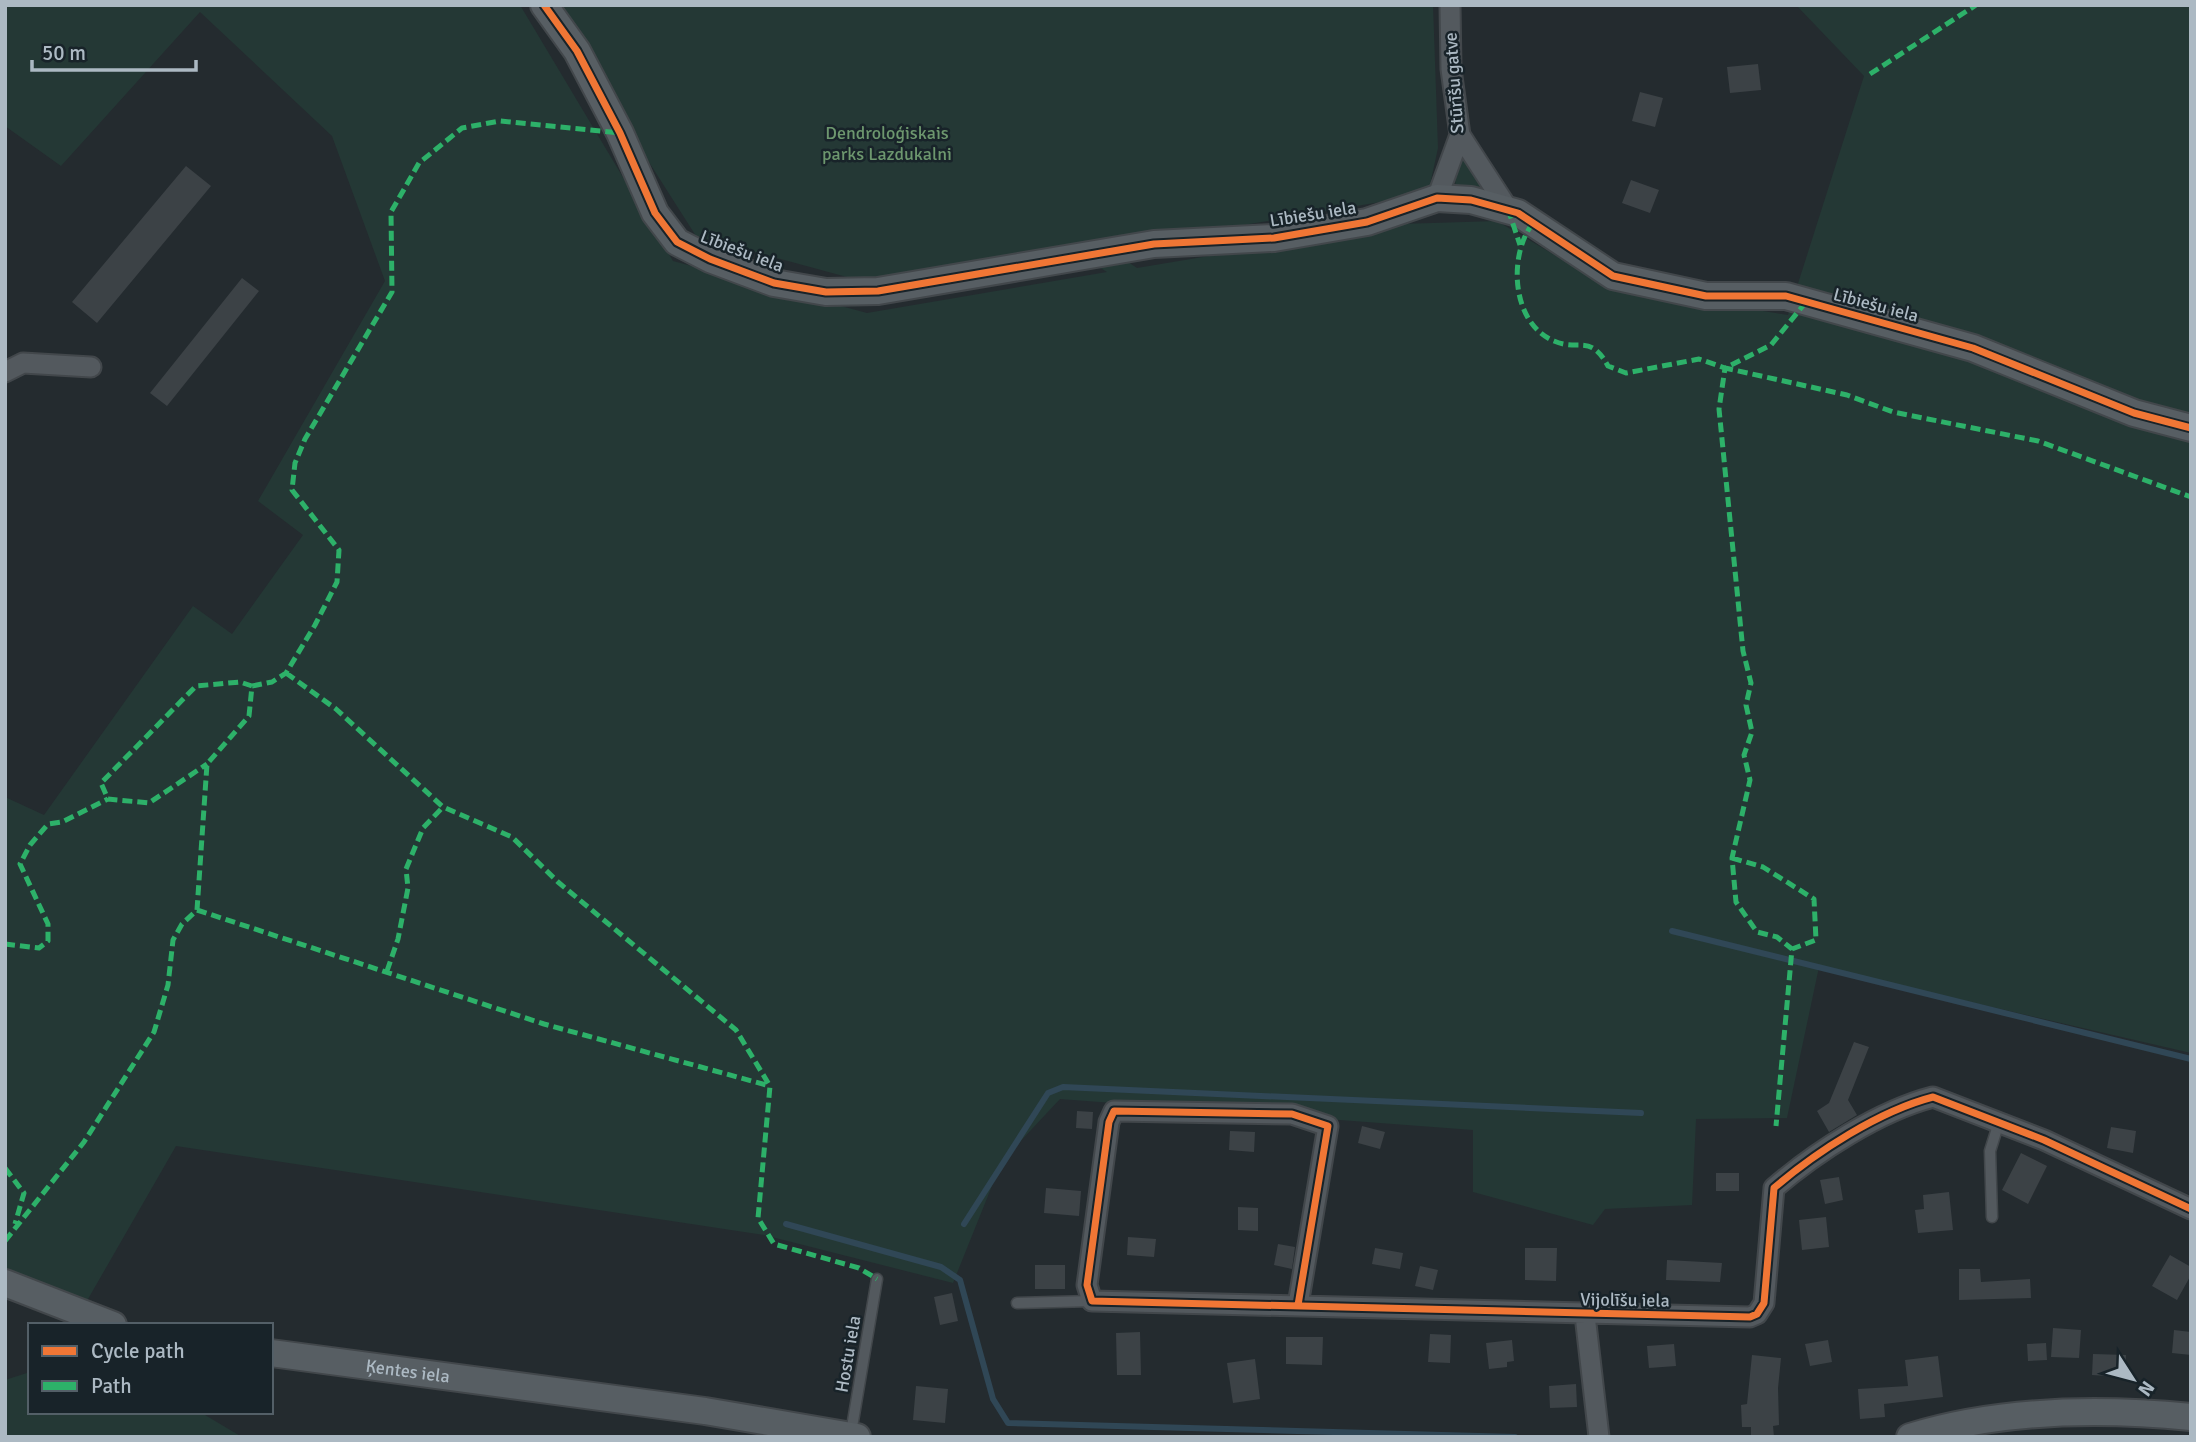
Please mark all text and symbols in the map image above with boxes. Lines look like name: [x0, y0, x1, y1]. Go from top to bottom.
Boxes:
scale bar: [32, 28, 196, 72]
street label: Stūrīšu gatve: [1439, 32, 1469, 134]
text: 50 m: [42, 40, 86, 66]
park label: Dendroloģiskais parks Lazdukalni: [822, 122, 952, 165]
street label: Lībiešu iela: [1268, 196, 1358, 232]
street label: Lībiešu iela: [697, 225, 787, 277]
street label: Lībiešu iela: [1831, 283, 1921, 327]
street label: Vijolīšu iela: [1580, 1288, 1670, 1312]
street label: Hostu iela: [830, 1314, 866, 1394]
legend: [28, 1323, 273, 1414]
text: Cycle path: [91, 1338, 185, 1364]
north arrow: [2098, 1344, 2168, 1414]
street label: Ķentes iela: [364, 1355, 451, 1388]
text: Path: [91, 1373, 132, 1399]
text: N: [2132, 1376, 2160, 1401]

